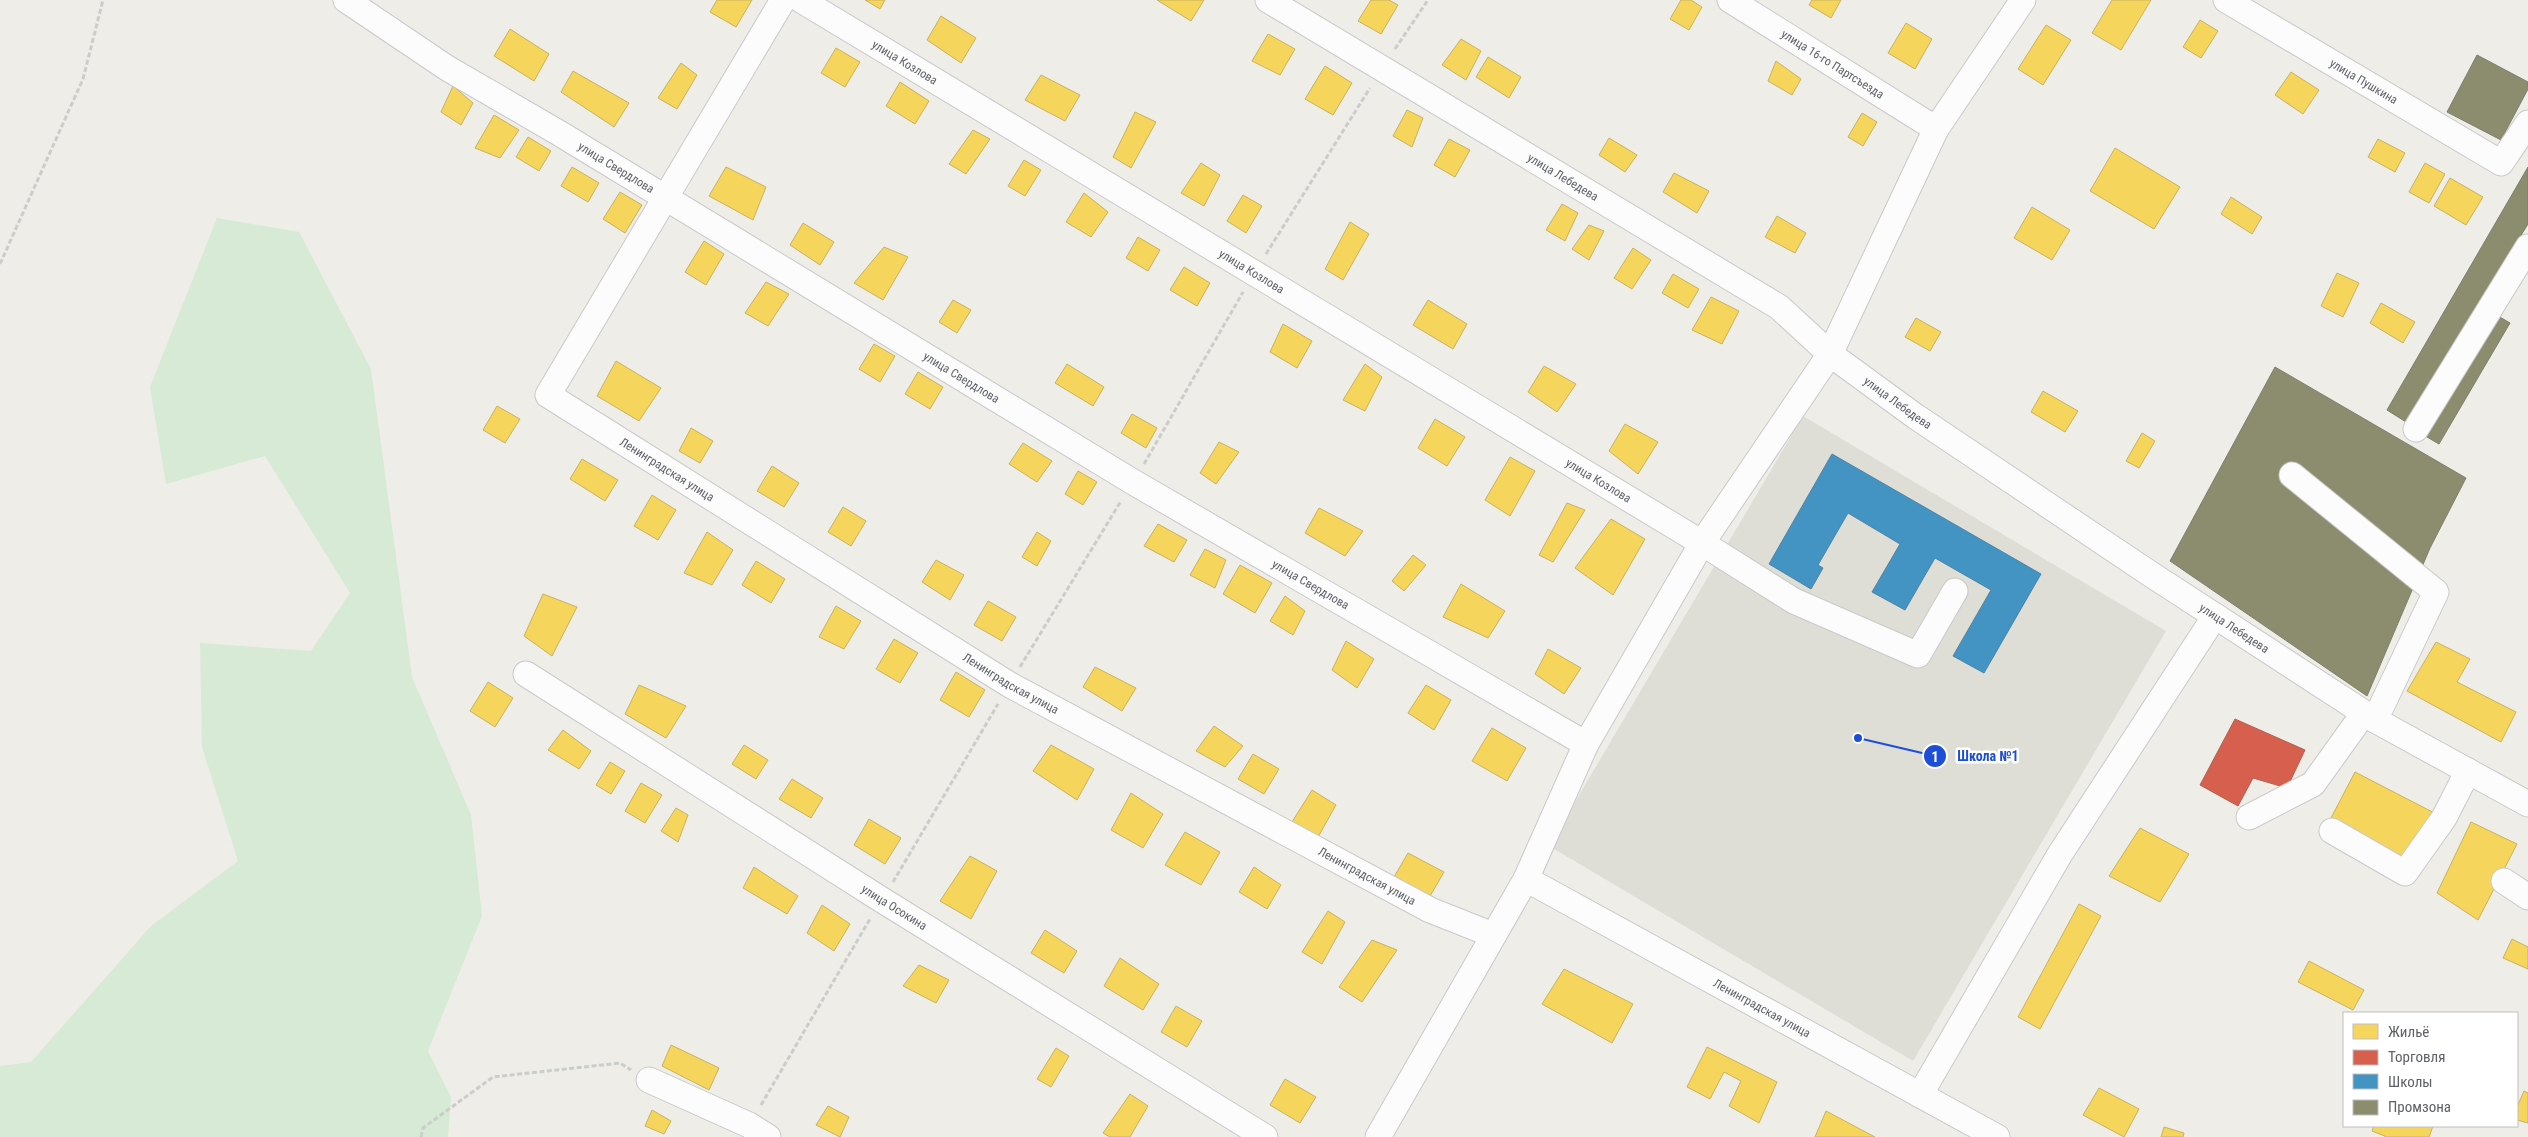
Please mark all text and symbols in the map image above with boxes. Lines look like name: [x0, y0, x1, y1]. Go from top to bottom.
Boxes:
street label: улица 16-го Партсъезда: [1779, 27, 1887, 102]
street label: улица Козлова: [869, 37, 940, 88]
street label: улица Пушкина: [2327, 56, 2400, 107]
street label: улица Свердлова: [575, 139, 657, 196]
street label: улица Лебедева: [1525, 151, 1601, 204]
street label: улица Козлова: [1216, 246, 1287, 297]
street label: улица Свердлова: [921, 349, 1002, 406]
street label: улица Лебедева: [1861, 374, 1934, 432]
street label: Ленинградская улица: [617, 435, 717, 505]
street label: улица Козлова: [1563, 456, 1634, 506]
street label: улица Свердлова: [1269, 557, 1352, 612]
street label: улица Лебедева: [2197, 601, 2272, 656]
street label: Ленинградская улица: [960, 650, 1061, 717]
callout: Школа №1: [1922, 742, 2029, 771]
text: 1: [1931, 748, 1939, 766]
text: Школа №1: [1957, 748, 2019, 764]
street label: Ленинградская улица: [1316, 844, 1418, 908]
street label: улица Осокина: [859, 882, 930, 933]
street label: Ленинградская улица: [1711, 976, 1813, 1041]
legend: [2343, 1012, 2518, 1127]
text: Жильё: [2388, 1023, 2429, 1041]
text: Торговля: [2388, 1048, 2445, 1066]
text: Школы: [2388, 1073, 2433, 1091]
text: Промзона: [2388, 1098, 2451, 1116]

